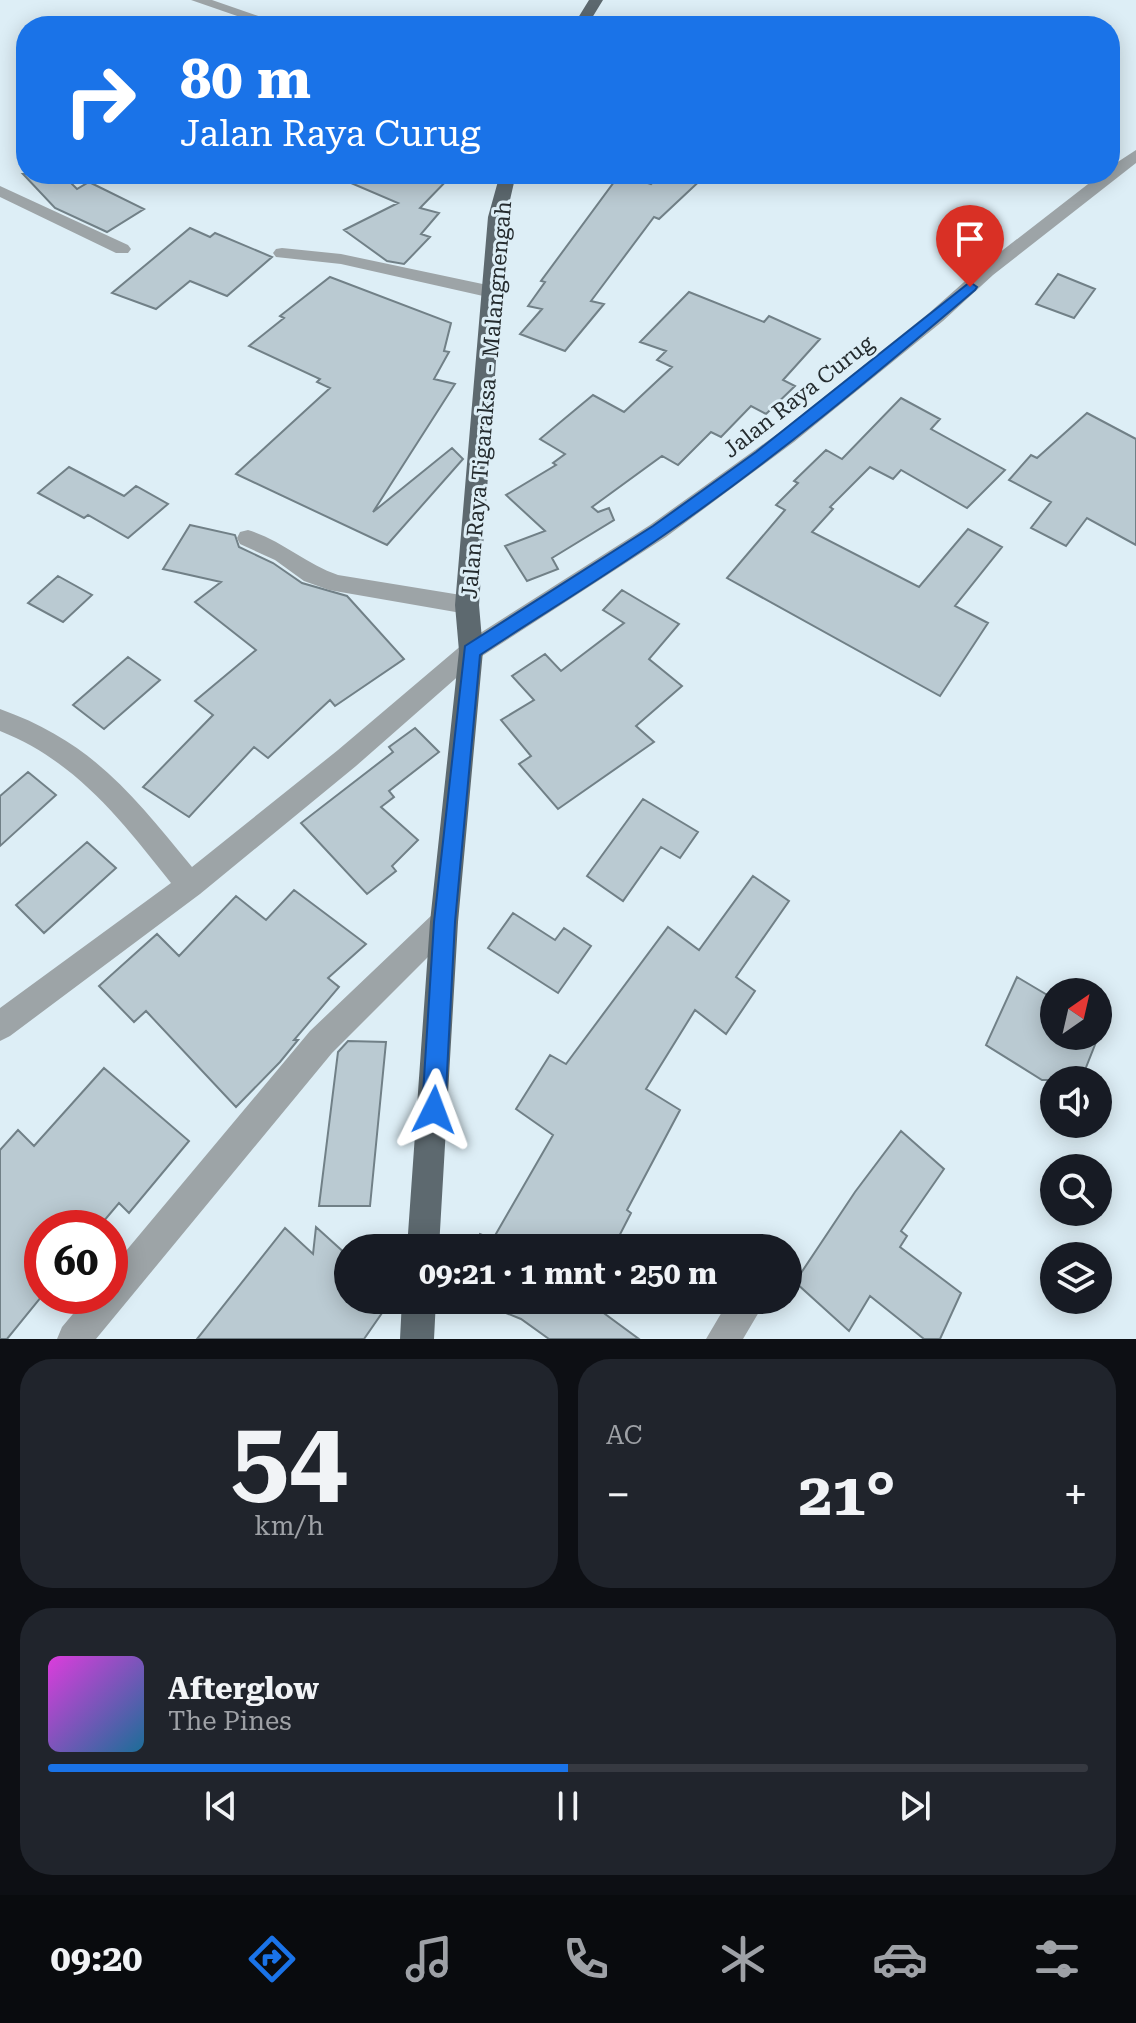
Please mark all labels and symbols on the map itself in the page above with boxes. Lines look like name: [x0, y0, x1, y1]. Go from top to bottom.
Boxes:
street label: Jalan Raya Tigaraksa - Malangnengah: [457, 200, 516, 600]
pin: [936, 205, 1004, 287]
street label: Jalan Raya Curug: [718, 330, 879, 463]
north arrow: [1040, 978, 1112, 1050]
position arrow: [392, 1068, 476, 1152]
speed limit sign: 60: [24, 1210, 128, 1314]

